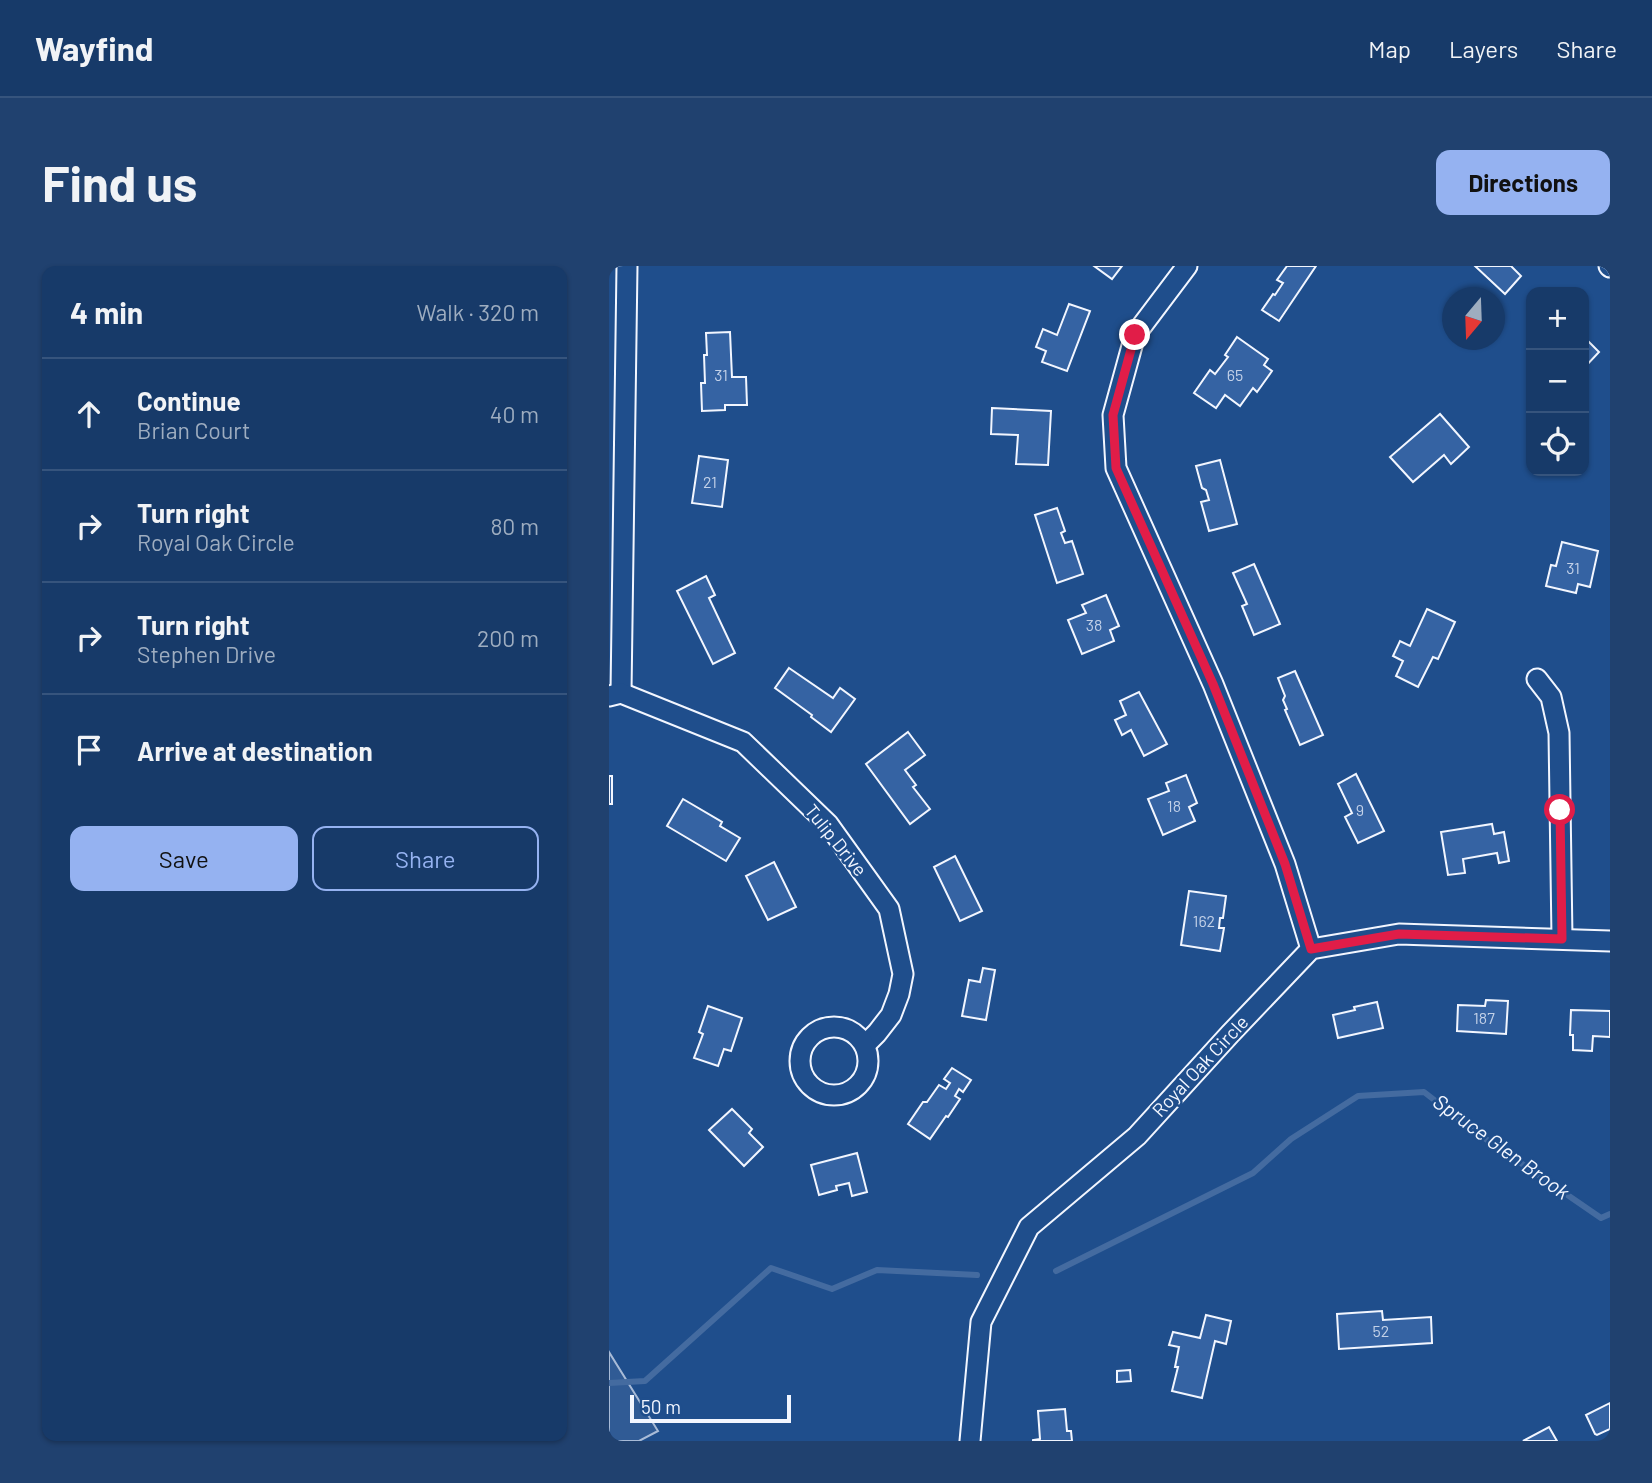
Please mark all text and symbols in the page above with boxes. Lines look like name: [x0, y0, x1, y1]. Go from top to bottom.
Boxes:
text: Wayfind: [35, 28, 153, 68]
text: Map: [1368, 34, 1411, 63]
text: Layers: [1449, 34, 1518, 63]
text: Share: [1556, 34, 1617, 63]
button: Directions: [1436, 150, 1610, 215]
text: Find us: [42, 153, 197, 212]
north arrow: [1442, 287, 1505, 350]
map controls: [1526, 287, 1589, 476]
button: +: [1526, 287, 1589, 350]
text: 4 min: [70, 294, 143, 330]
text: Walk · 320 m: [417, 298, 539, 326]
route end: [1119, 319, 1150, 350]
button: −: [1526, 350, 1589, 413]
house number: 31: [714, 365, 728, 384]
house number: 65: [1227, 365, 1243, 384]
text: Continue: [137, 385, 241, 416]
icon: ahead: [70, 395, 108, 433]
text: 40 m: [490, 400, 539, 428]
button: locate: [1526, 413, 1589, 476]
text: Brian Court: [137, 416, 250, 444]
house number: 21: [703, 472, 717, 491]
text: Turn right: [137, 497, 250, 528]
icon: right: [70, 507, 108, 545]
text: 80 m: [490, 512, 539, 540]
text: Royal Oak Circle: [137, 528, 295, 556]
house number: 31: [1566, 558, 1580, 577]
text: Turn right: [137, 609, 250, 640]
house number: 38: [1086, 615, 1102, 634]
icon: right: [70, 619, 108, 657]
text: 200 m: [477, 624, 539, 652]
text: Stephen Drive: [137, 640, 276, 668]
icon: arrive: [70, 731, 108, 769]
text: Arrive at destination: [137, 735, 373, 766]
route start: [1544, 794, 1575, 825]
house number: 18: [1167, 796, 1181, 815]
street label: Tulip Drive: [800, 799, 872, 880]
house number: 9: [1356, 800, 1364, 819]
button: Save: [70, 826, 298, 891]
button: Share: [312, 826, 539, 891]
house number: 162: [1193, 911, 1215, 930]
house number: 187: [1473, 1008, 1495, 1027]
street label: Royal Oak Circle: [1147, 1010, 1252, 1121]
water label: Spruce Glen Brook: [1429, 1088, 1576, 1204]
house number: 52: [1373, 1321, 1389, 1340]
scale bar: [630, 1392, 791, 1424]
text: 50 m: [641, 1395, 681, 1418]

